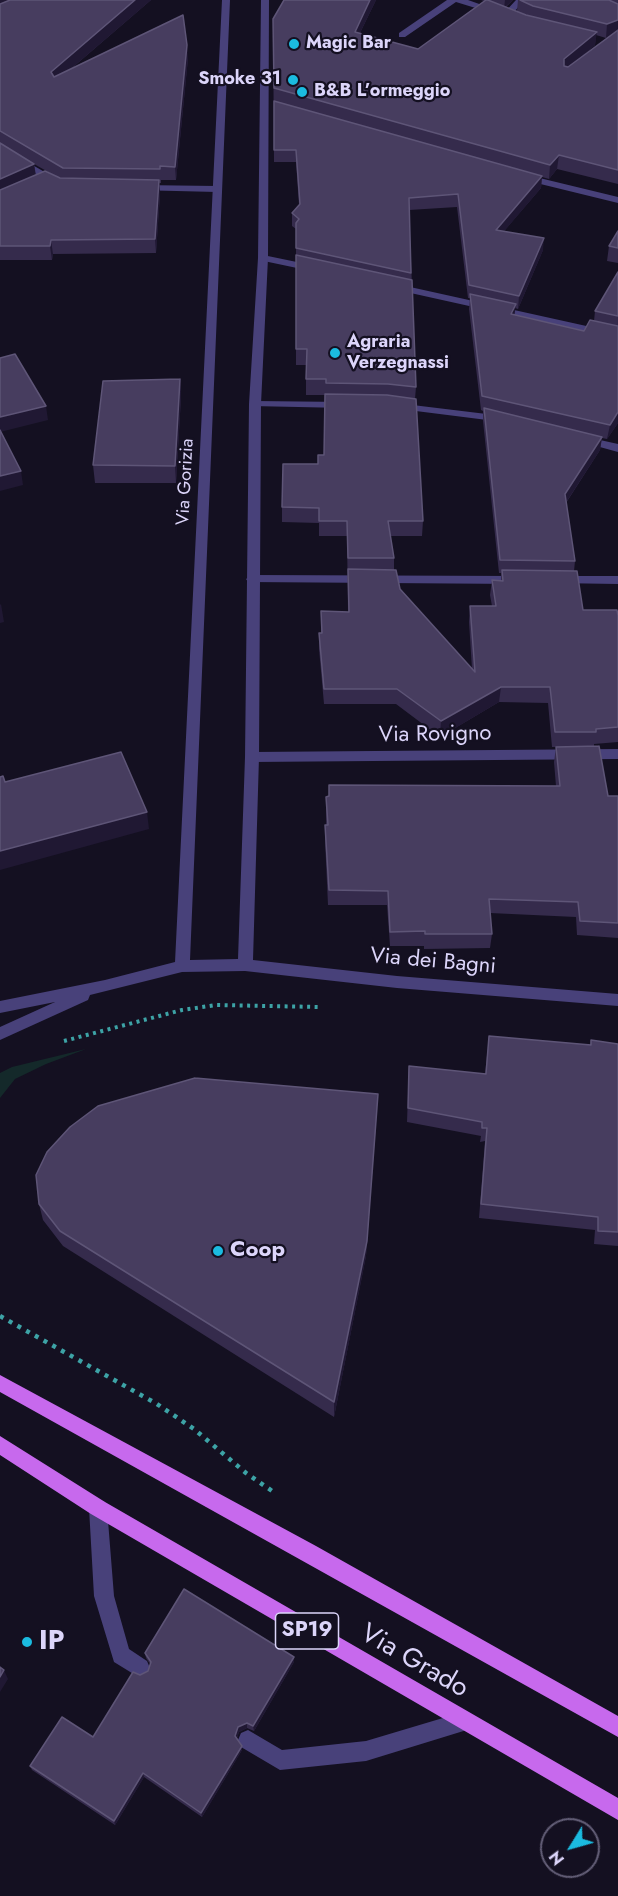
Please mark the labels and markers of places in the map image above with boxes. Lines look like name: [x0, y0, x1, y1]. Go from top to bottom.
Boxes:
place label: Magic Bar: [306, 33, 391, 55]
marker: Magic Bar: [287, 37, 301, 51]
place label: Smoke 31: [198, 69, 281, 91]
marker: Smoke 31: [286, 73, 300, 87]
place label: B&B L’ormeggio: [314, 81, 450, 103]
marker: B&B L’ormeggio: [295, 85, 309, 99]
place label: Agraria Verzegnassi: [347, 332, 449, 374]
marker: Agraria Verzegnassi: [328, 346, 342, 360]
place label: Coop: [230, 1238, 285, 1264]
marker: Coop: [211, 1244, 225, 1258]
place label: IP: [39, 1626, 64, 1658]
marker: IP: [20, 1635, 34, 1649]

